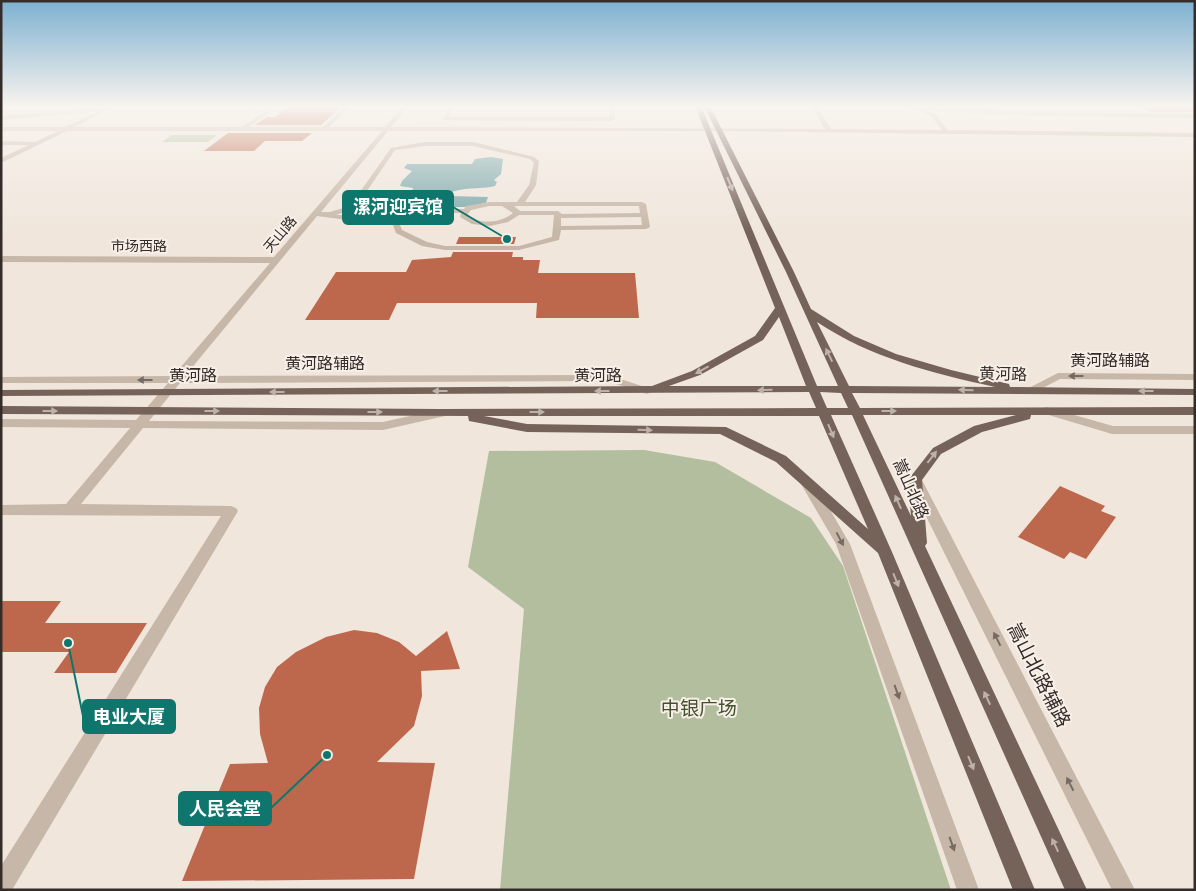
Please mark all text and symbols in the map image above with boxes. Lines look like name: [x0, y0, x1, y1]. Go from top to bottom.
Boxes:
one-way arrow: [726, 176, 734, 191]
callout: 漯河迎宾馆: [343, 191, 453, 224]
text: 漯河迎宾馆: [353, 197, 443, 217]
street label: 天山路: [260, 213, 300, 255]
street label: 市场西路: [111, 238, 167, 254]
one-way arrow: [825, 348, 833, 362]
street label: 黄河路辅路: [1070, 352, 1150, 369]
street label: 黄河路辅路: [285, 355, 365, 372]
street label: 黄河路: [979, 365, 1027, 383]
one-way arrow: [695, 366, 710, 374]
street label: 黄河路: [169, 367, 217, 384]
street label: 黄河路: [574, 367, 622, 384]
one-way arrow: [1068, 372, 1084, 380]
one-way arrow: [137, 376, 153, 384]
one-way arrow: [756, 386, 772, 394]
one-way arrow: [958, 386, 974, 394]
one-way arrow: [431, 387, 447, 395]
one-way arrow: [594, 387, 610, 395]
one-way arrow: [1138, 387, 1154, 395]
one-way arrow: [269, 388, 285, 396]
one-way arrow: [42, 407, 58, 415]
one-way arrow: [205, 407, 221, 415]
one-way arrow: [881, 407, 897, 415]
one-way arrow: [367, 408, 383, 416]
one-way arrow: [530, 408, 546, 416]
one-way arrow: [827, 424, 835, 438]
one-way arrow: [638, 426, 654, 434]
one-way arrow: [927, 451, 938, 464]
street label: 嵩山北路: [890, 456, 932, 522]
one-way arrow: [893, 495, 901, 509]
one-way arrow: [836, 532, 844, 547]
one-way arrow: [892, 573, 900, 588]
street label: 嵩山北路辅路: [1004, 619, 1074, 731]
one-way arrow: [993, 631, 1001, 646]
one-way arrow: [894, 684, 901, 699]
one-way arrow: [983, 691, 991, 705]
park label: 中银广场: [661, 698, 737, 719]
callout: 电业大厦: [83, 700, 175, 733]
text: 电业大厦: [93, 707, 165, 727]
one-way arrow: [968, 755, 976, 770]
one-way arrow: [1066, 777, 1074, 791]
callout: 人民会堂: [179, 792, 271, 825]
text: 人民会堂: [189, 799, 261, 819]
one-way arrow: [949, 837, 956, 852]
one-way arrow: [1051, 838, 1060, 853]

